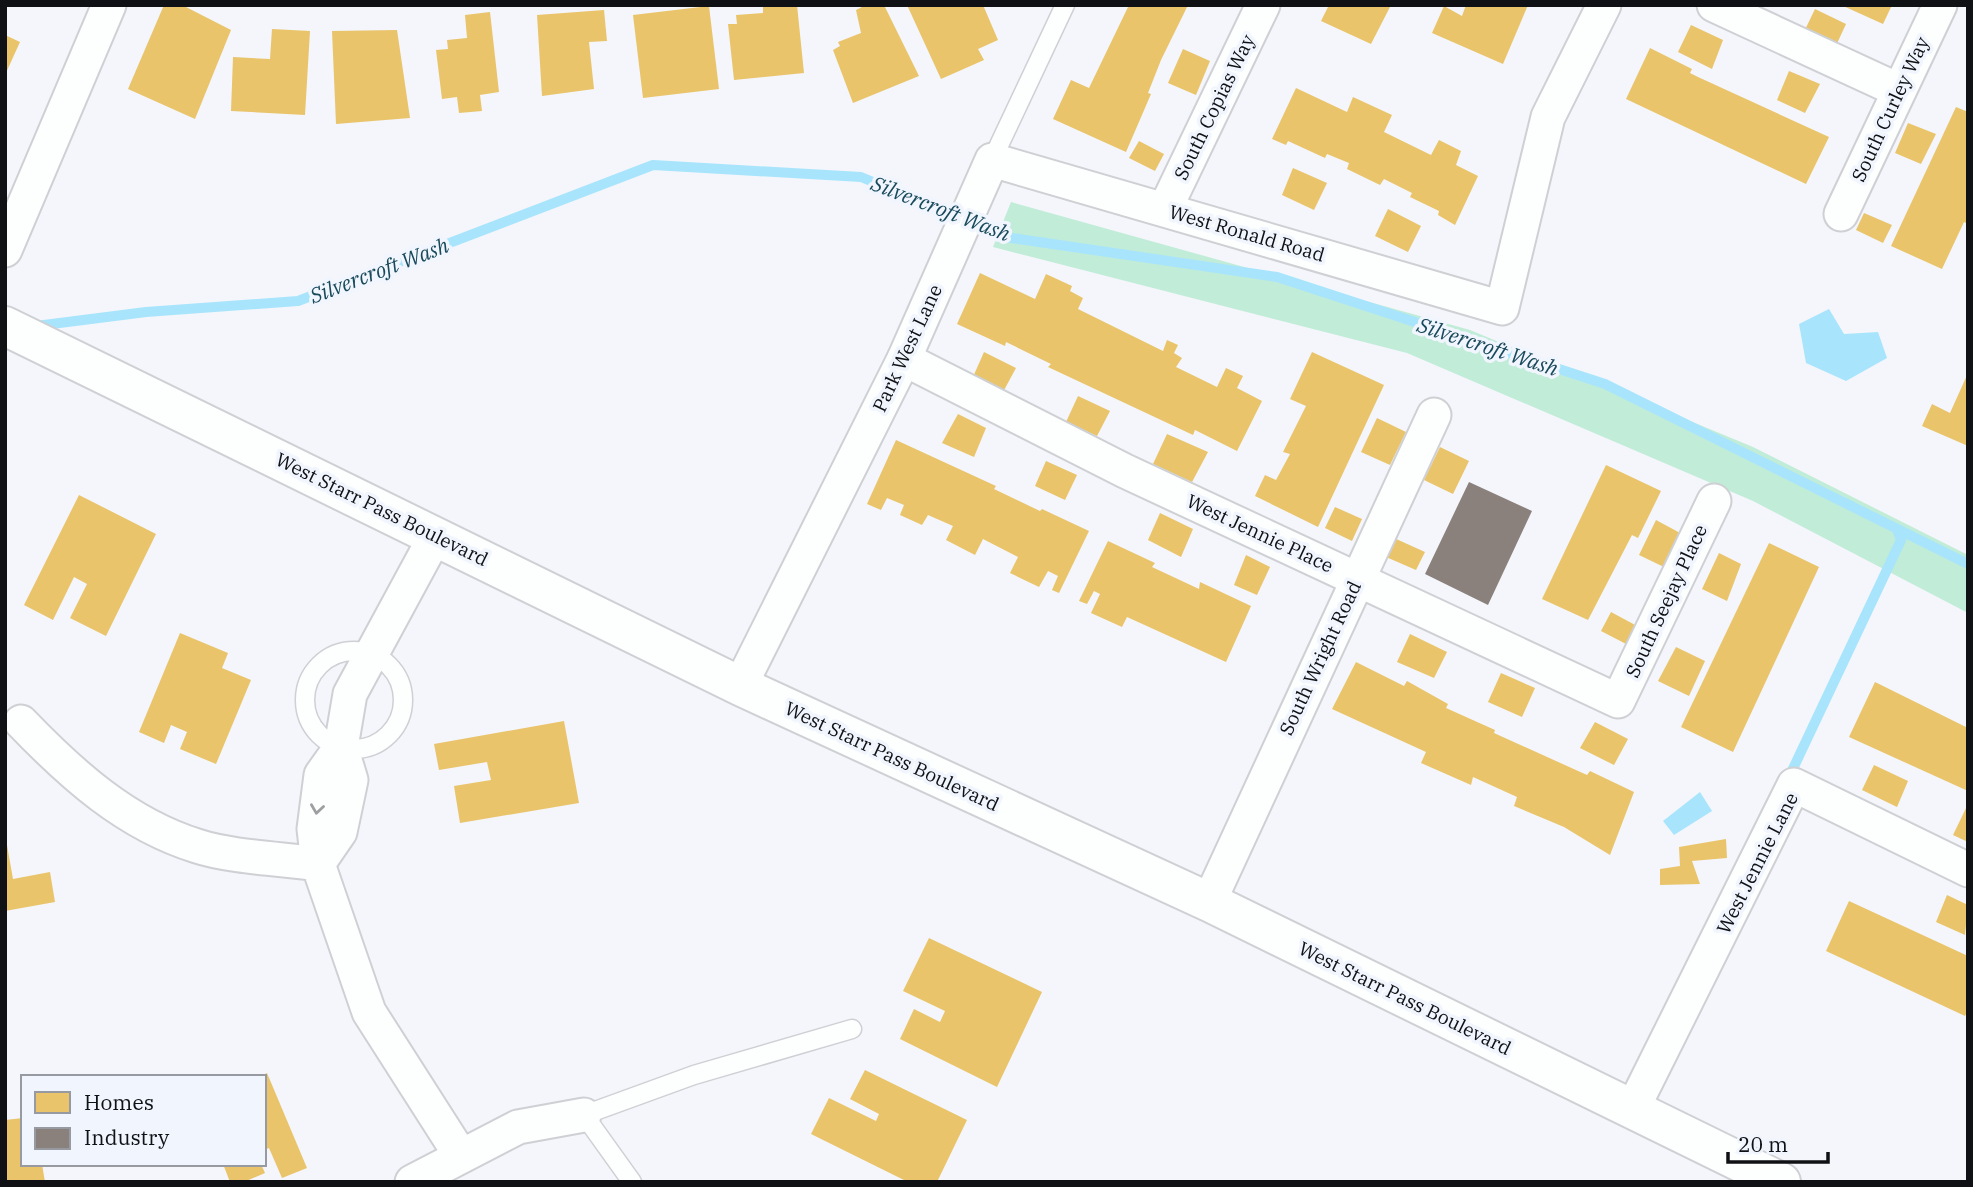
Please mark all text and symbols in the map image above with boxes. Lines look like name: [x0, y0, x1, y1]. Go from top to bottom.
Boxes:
street label: South Copias Way: [1168, 30, 1260, 184]
street label: South Curley Way: [1846, 32, 1934, 185]
water label: Silvercroft Wash: [867, 168, 1015, 248]
street label: West Ronald Road: [1166, 199, 1328, 267]
water label: Silvercroft Wash: [305, 230, 453, 310]
street label: Park West Lane: [867, 280, 947, 416]
water label: Silvercroft Wash: [1413, 310, 1563, 382]
street label: West Starr Pass Boulevard: [272, 447, 492, 571]
street label: West Jennie Place: [1183, 488, 1337, 578]
street label: South Seejay Place: [1620, 521, 1712, 681]
street label: South Wright Road: [1274, 577, 1366, 739]
street label: West Starr Pass Boulevard: [781, 696, 1003, 816]
street label: West Jennie Lane: [1711, 788, 1803, 938]
one-way arrow: [309, 803, 324, 814]
street label: West Starr Pass Boulevard: [1295, 936, 1515, 1060]
legend: [21, 1075, 266, 1166]
text: Homes: [84, 1088, 154, 1116]
scale bar: [1728, 1120, 1828, 1164]
text: Industry: [84, 1123, 170, 1151]
text: 20 m: [1738, 1130, 1788, 1158]

